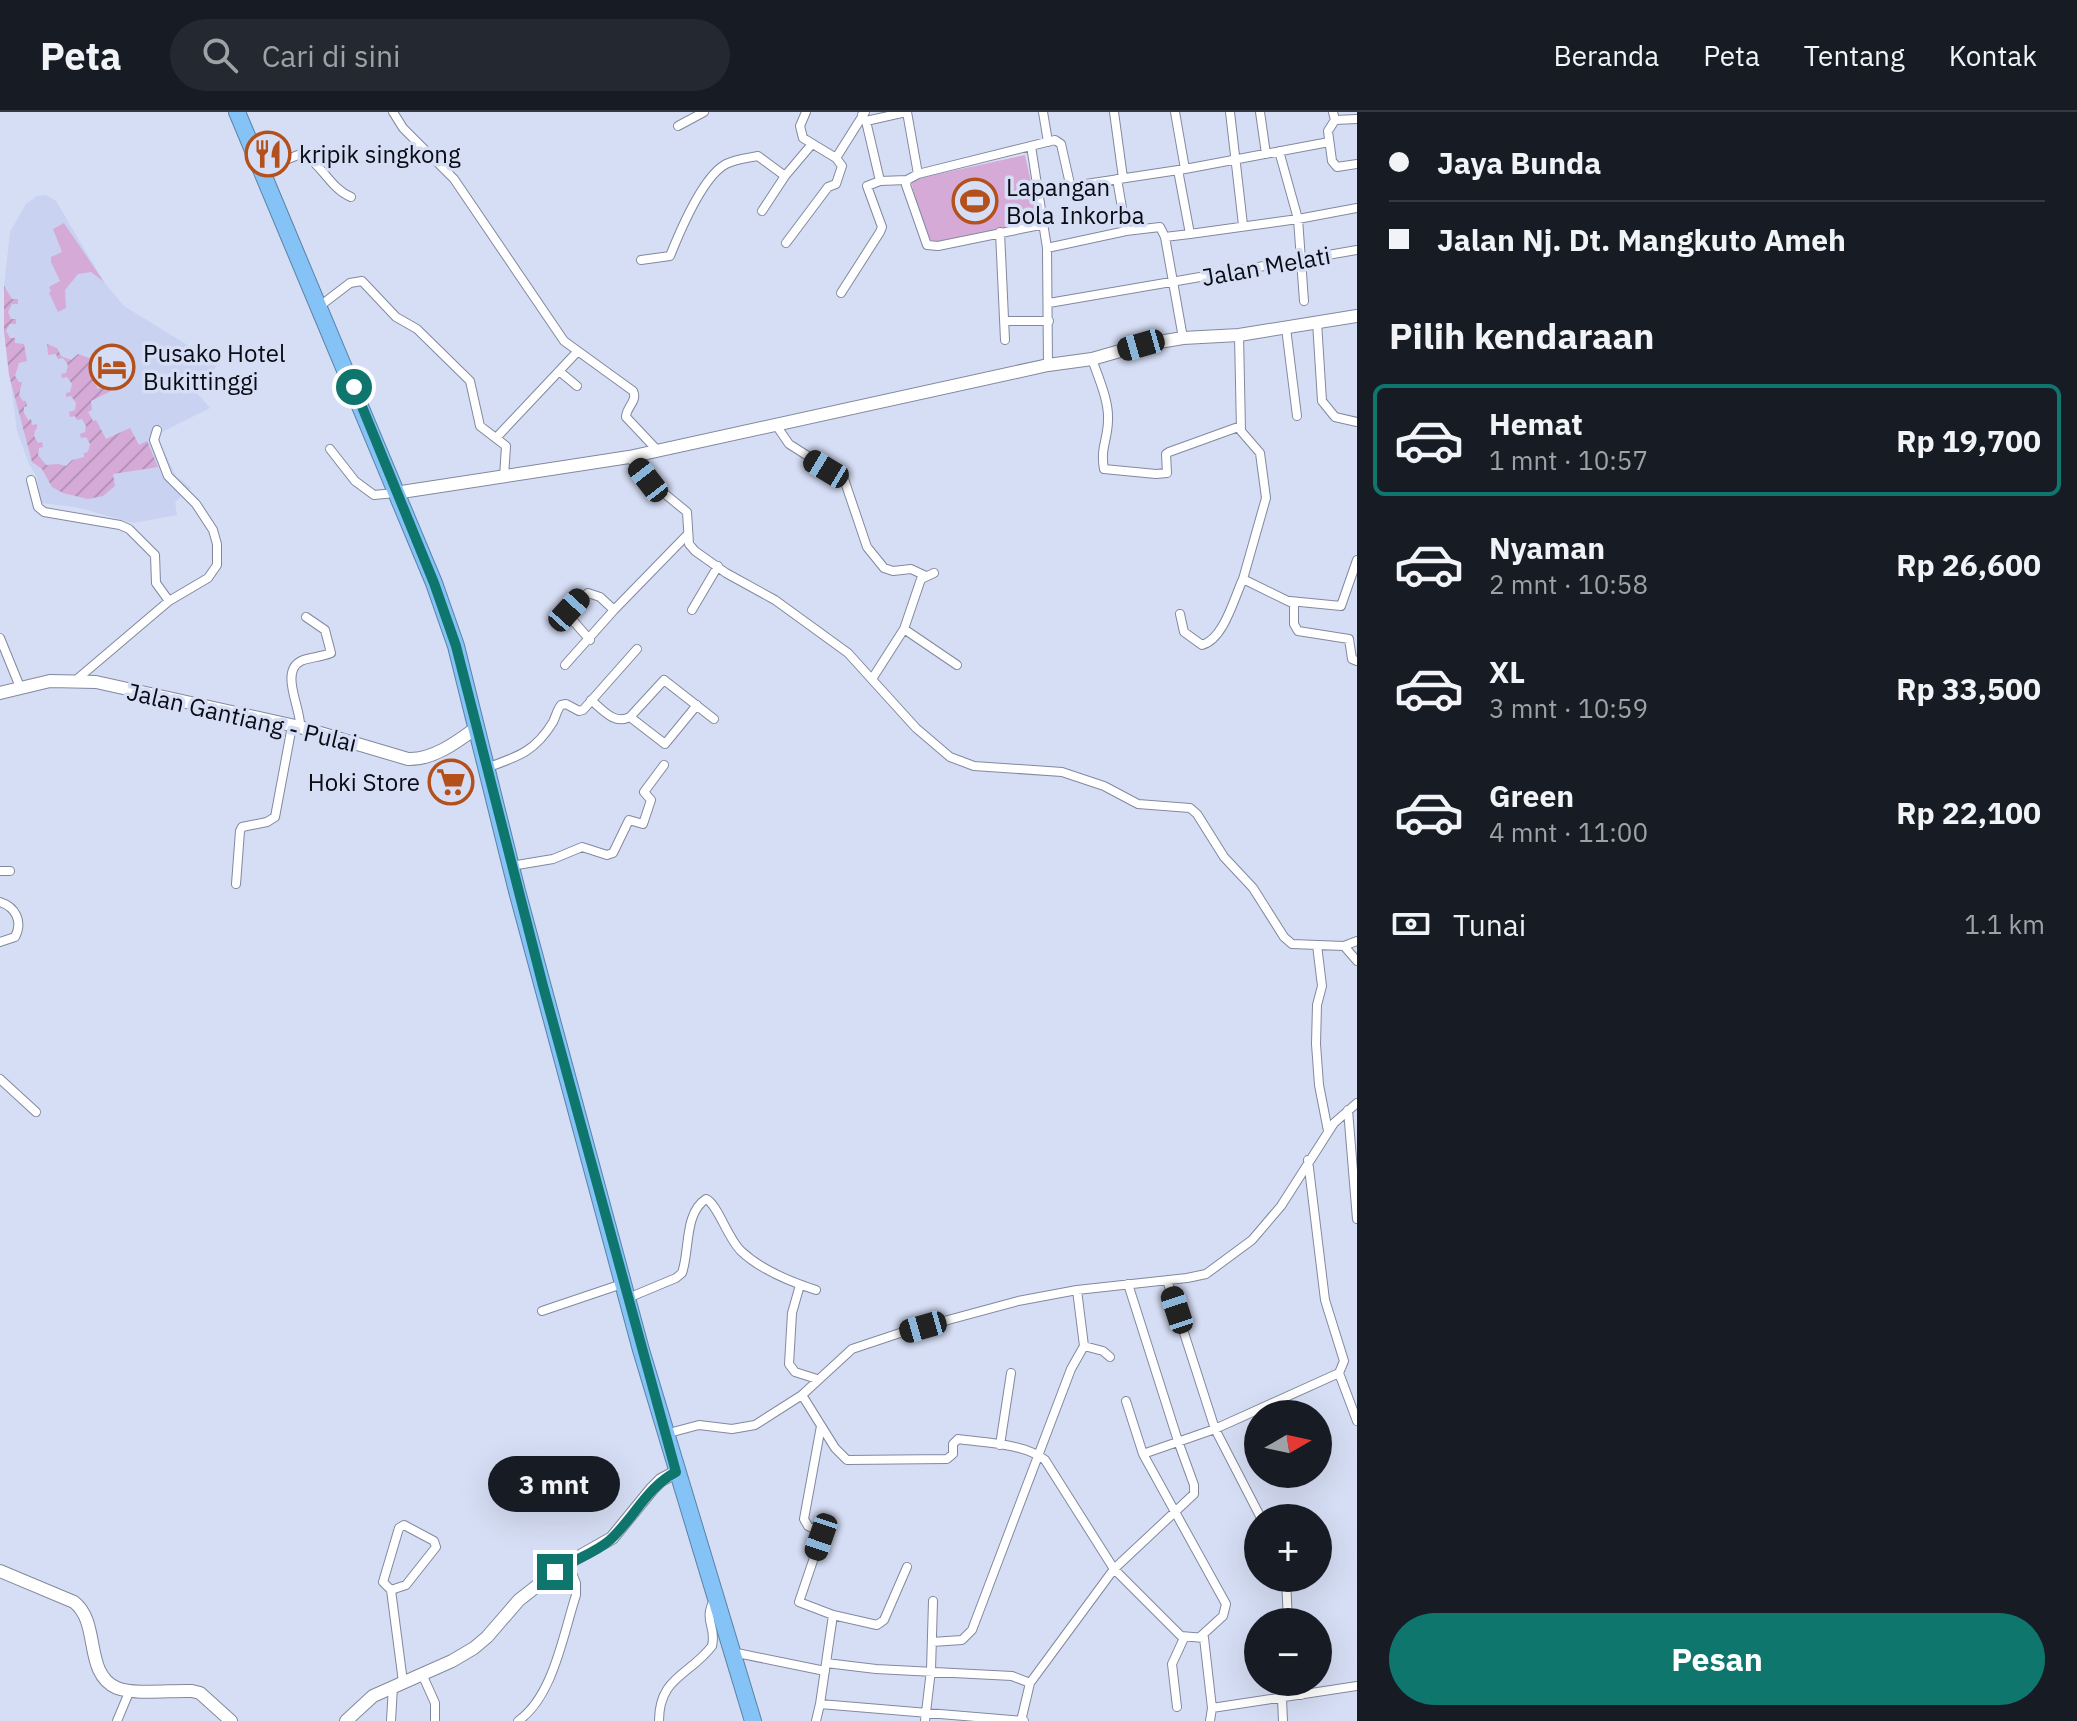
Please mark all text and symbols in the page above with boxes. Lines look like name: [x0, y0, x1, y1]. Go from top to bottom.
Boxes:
search box: [170, 19, 730, 91]
text: Peta: [40, 31, 122, 80]
icon: search: [198, 33, 242, 77]
text: Cari di sini: [262, 36, 401, 75]
text: Beranda: [1553, 37, 1659, 74]
text: Peta: [1703, 37, 1760, 74]
text: Tentang: [1804, 37, 1905, 74]
text: Kontak: [1949, 37, 2037, 74]
restaurant icon: kripik singkong: [244, 130, 292, 178]
place label: kripik singkong: [299, 138, 461, 170]
text: Jaya Bunda: [1437, 143, 1601, 182]
place label: Lapangan Bola Inkorba: [1006, 171, 1145, 231]
sports icon: Lapangan Bola Inkorba: [951, 177, 999, 225]
text: Jalan Nj. Dt. Mangkuto Ameh: [1437, 220, 1846, 259]
street label: Jalan Melati: [1199, 239, 1333, 293]
text: Pilih kendaraan: [1389, 312, 1654, 359]
car: [1115, 327, 1167, 363]
place label: Pusako Hotel Bukittinggi: [143, 337, 285, 397]
hotel icon: Pusako Hotel Bukittinggi: [88, 343, 136, 391]
route start: [336, 369, 372, 405]
icon: car: [1393, 404, 1465, 476]
text: Hemat: [1489, 404, 1583, 443]
text: Rp 19,700: [1896, 421, 2041, 460]
text: 1 mnt · 10:57: [1489, 443, 1648, 477]
car: [799, 446, 853, 492]
car: [624, 454, 672, 506]
icon: car: [1393, 528, 1465, 600]
text: Nyaman: [1489, 528, 1605, 567]
text: Rp 26,600: [1896, 545, 2041, 584]
text: 2 mnt · 10:58: [1489, 567, 1648, 601]
car: [544, 584, 594, 636]
icon: car: [1393, 652, 1465, 724]
text: XL: [1489, 652, 1525, 691]
text: Rp 33,500: [1896, 669, 2041, 708]
street label: Jalan Gantiang - Pulai: [124, 675, 360, 759]
text: 3 mnt · 10:59: [1489, 691, 1648, 725]
supermarket icon: Hoki Store: [427, 758, 475, 806]
place label: Hoki Store: [308, 766, 420, 798]
icon: car: [1393, 776, 1465, 848]
text: Green: [1489, 776, 1574, 815]
text: Rp 22,100: [1896, 793, 2041, 832]
text: 4 mnt · 11:00: [1489, 815, 1648, 849]
icon: cash: [1389, 902, 1433, 946]
text: Tunai: [1453, 905, 1526, 944]
text: 1.1 km: [1964, 907, 2045, 941]
car: [1158, 1283, 1196, 1337]
car: [897, 1309, 949, 1345]
north arrow: [1244, 1400, 1332, 1488]
map controls: [1244, 1400, 1332, 1696]
callout: 3 mnt: [489, 1456, 621, 1512]
text: 3 mnt: [519, 1467, 589, 1501]
button: +: [1244, 1504, 1332, 1592]
car: [802, 1510, 840, 1564]
route end: [537, 1554, 573, 1590]
button: −: [1244, 1608, 1332, 1696]
button: Pesan: [1389, 1613, 2045, 1705]

